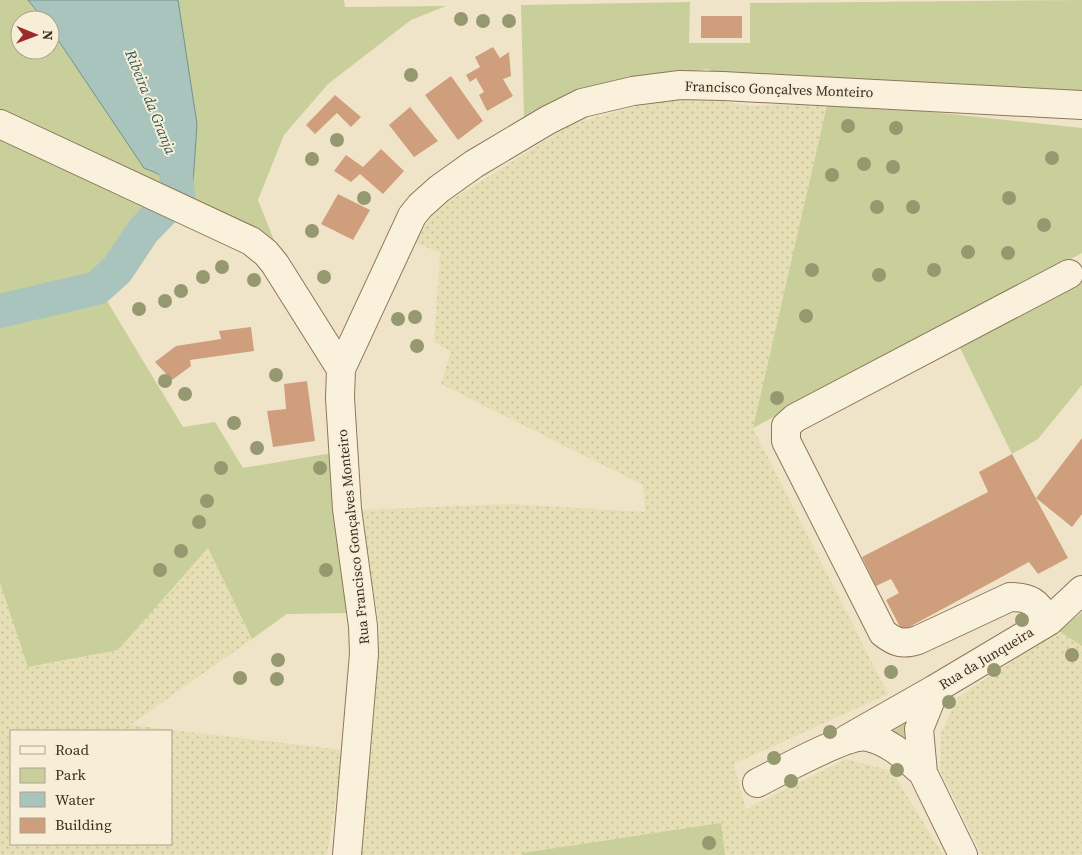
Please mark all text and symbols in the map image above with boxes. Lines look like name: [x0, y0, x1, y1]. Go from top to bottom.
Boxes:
north arrow: [10, 10, 60, 60]
text: N: [38, 30, 58, 41]
water label: Ribeira da Granja: [120, 46, 182, 158]
street label: Francisco Gonçalves Monteiro: [684, 76, 874, 102]
street label: Rua Francisco Gonçalves Monteiro: [332, 428, 374, 646]
street label: Rua da Junqueira: [935, 621, 1038, 694]
legend: [10, 730, 172, 845]
text: Road: [55, 739, 89, 760]
text: Park: [55, 764, 87, 785]
text: Water: [55, 789, 96, 810]
text: Building: [55, 814, 112, 835]

